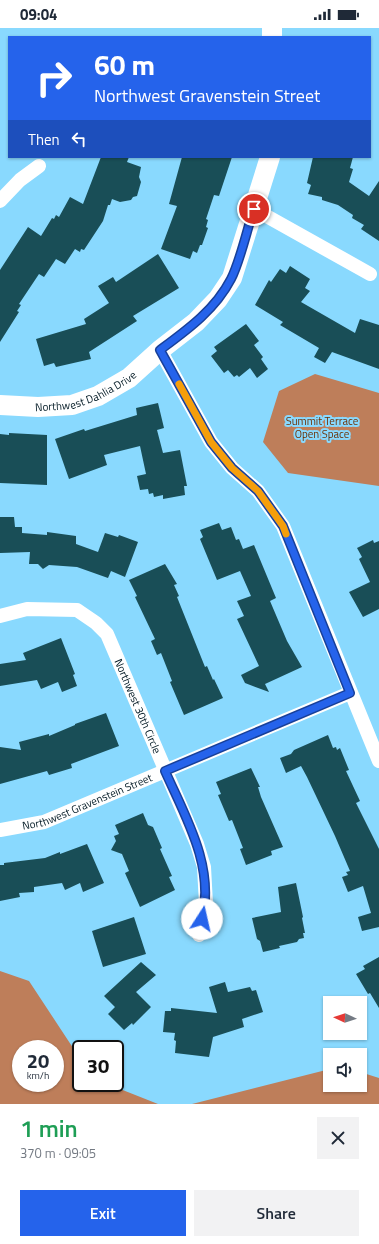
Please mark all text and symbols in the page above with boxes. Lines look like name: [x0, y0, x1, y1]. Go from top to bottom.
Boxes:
text: 09:04: [20, 3, 57, 26]
text: 60 m: [94, 43, 155, 86]
icon: right: [28, 52, 80, 104]
text: Northwest Gravenstein Street: [94, 82, 320, 109]
text: Then: [28, 128, 60, 151]
icon: left: [68, 128, 90, 150]
pin: [237, 192, 271, 226]
icon: arrive: [243, 198, 265, 220]
street label: Northwest Dahlia Drive: [35, 367, 140, 415]
park label: Summit Terrace Open Space: [286, 413, 359, 442]
street label: Northwest 30th Circle: [111, 656, 165, 756]
street label: Northwest Gravenstein Street: [21, 769, 155, 834]
position arrow: [181, 898, 223, 940]
north arrow: [323, 996, 367, 1040]
map controls: [323, 996, 367, 1092]
speed limit sign: 30: [72, 1040, 124, 1092]
text: 20: [27, 1045, 49, 1076]
button: sound: [323, 1048, 367, 1092]
text: km/h: [27, 1068, 49, 1083]
text: 1 min: [20, 1110, 78, 1146]
button: close: [317, 1117, 359, 1159]
text: 370 m · 09:05: [20, 1143, 96, 1163]
button: Exit: [20, 1190, 186, 1236]
button: Share: [194, 1190, 359, 1236]

